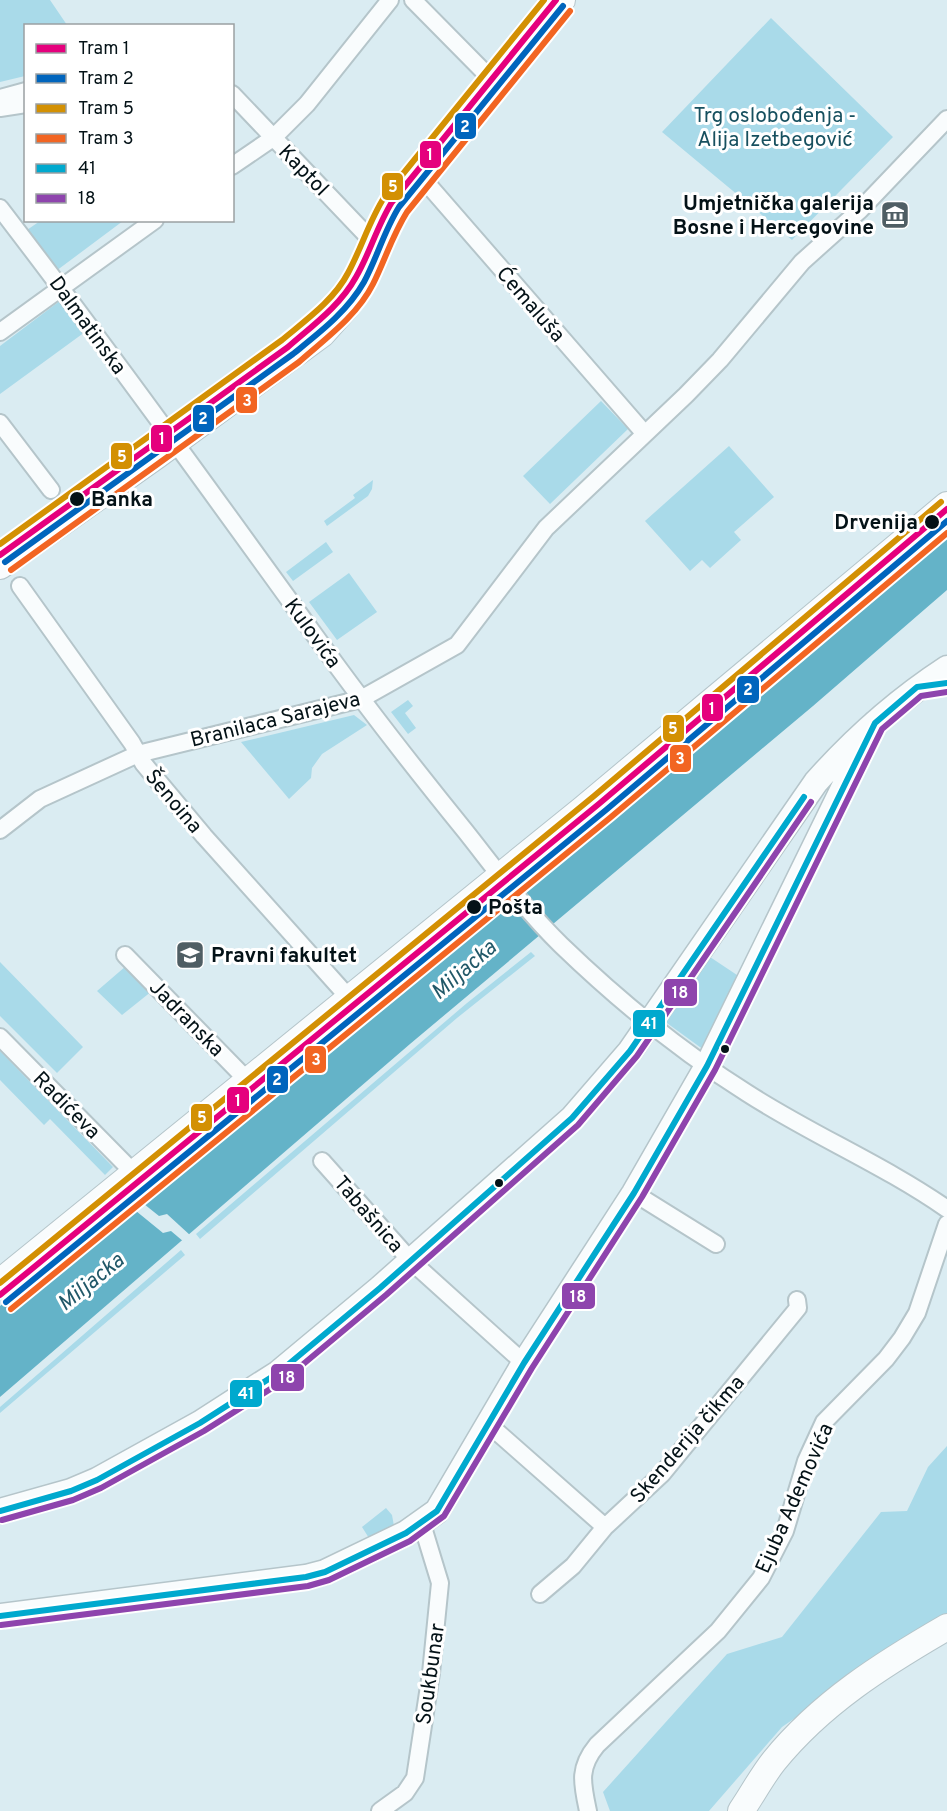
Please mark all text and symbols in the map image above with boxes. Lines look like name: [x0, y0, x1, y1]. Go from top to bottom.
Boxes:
legend: [24, 24, 234, 222]
text: Tram 1: [78, 38, 129, 61]
text: Tram 2: [78, 68, 134, 91]
text: Tram 5: [78, 98, 134, 121]
park label: Trg oslobođenja - Alija Izetbegović: [693, 103, 857, 154]
line badge: 2: [454, 112, 477, 140]
text: 2: [460, 118, 470, 138]
text: Tram 3: [78, 128, 134, 151]
street label: Kaptol: [272, 140, 334, 203]
line badge: 1: [419, 140, 442, 169]
text: 1: [427, 146, 433, 166]
text: 41: [78, 158, 96, 181]
line badge: 5: [381, 172, 404, 201]
text: 5: [388, 178, 398, 198]
text: 18: [78, 188, 96, 211]
place label: Umjetnička galerija Bosne i Hercegovine: [673, 191, 874, 242]
museum icon: Umjetnička galerija Bosne i Hercegovine: [879, 199, 911, 231]
street label: Ćemaluša: [489, 261, 571, 349]
street label: Dalmatinska: [42, 271, 132, 380]
line badge: 3: [235, 386, 258, 414]
text: 3: [242, 392, 252, 412]
line badge: 2: [192, 404, 215, 433]
text: 2: [198, 410, 208, 430]
line badge: 1: [150, 424, 173, 453]
text: 1: [159, 430, 165, 450]
line badge: 5: [110, 442, 133, 470]
text: 5: [117, 448, 127, 468]
place label: Banka: [91, 487, 153, 514]
marker: Banka: [68, 490, 86, 508]
place label: Drvenija: [834, 510, 918, 537]
marker: Drvenija: [923, 513, 941, 531]
street label: Kulovića: [277, 594, 346, 674]
line badge: 2: [736, 675, 760, 704]
text: 2: [743, 681, 753, 701]
street label: Branilaca Sarajeva: [188, 686, 363, 755]
line badge: 1: [701, 693, 724, 722]
text: 1: [709, 700, 715, 720]
line badge: 5: [662, 714, 685, 743]
text: 5: [668, 720, 678, 740]
line badge: 3: [669, 744, 692, 773]
text: 3: [675, 750, 685, 770]
street label: Šenoina: [138, 764, 208, 840]
place label: Pošta: [488, 895, 543, 922]
marker: Pošta: [465, 898, 483, 916]
water label: Miljacka: [426, 935, 503, 1007]
school or university icon: Pravni fakultet: [174, 939, 206, 971]
place label: Pravni fakultet: [211, 943, 357, 970]
street label: Jadranska: [143, 975, 229, 1063]
line badge: 18: [663, 978, 698, 1007]
text: 18: [672, 984, 688, 1004]
line badge: 41: [632, 1009, 666, 1038]
text: 41: [641, 1015, 657, 1035]
unlabelled marker: [719, 1043, 731, 1055]
line badge: 3: [304, 1045, 327, 1074]
text: 3: [311, 1051, 321, 1071]
line badge: 2: [266, 1065, 289, 1094]
street label: Radićeva: [26, 1066, 106, 1146]
text: 2: [272, 1071, 282, 1091]
line badge: 1: [226, 1086, 250, 1114]
text: 1: [235, 1092, 241, 1112]
line badge: 5: [190, 1103, 213, 1132]
text: 5: [197, 1109, 207, 1129]
street label: Tabašnica: [327, 1171, 409, 1259]
unlabelled marker: [493, 1177, 505, 1189]
water label: Miljacka: [53, 1247, 131, 1318]
line badge: 18: [561, 1282, 596, 1310]
text: 18: [570, 1288, 586, 1308]
line badge: 18: [270, 1363, 305, 1392]
text: 18: [279, 1369, 295, 1389]
street label: Skenderija čikma: [625, 1370, 751, 1510]
line badge: 41: [229, 1379, 263, 1408]
text: 41: [238, 1385, 254, 1405]
street label: Ejuba Ademovića: [750, 1419, 841, 1578]
street label: Soukbunar: [411, 1622, 452, 1727]

